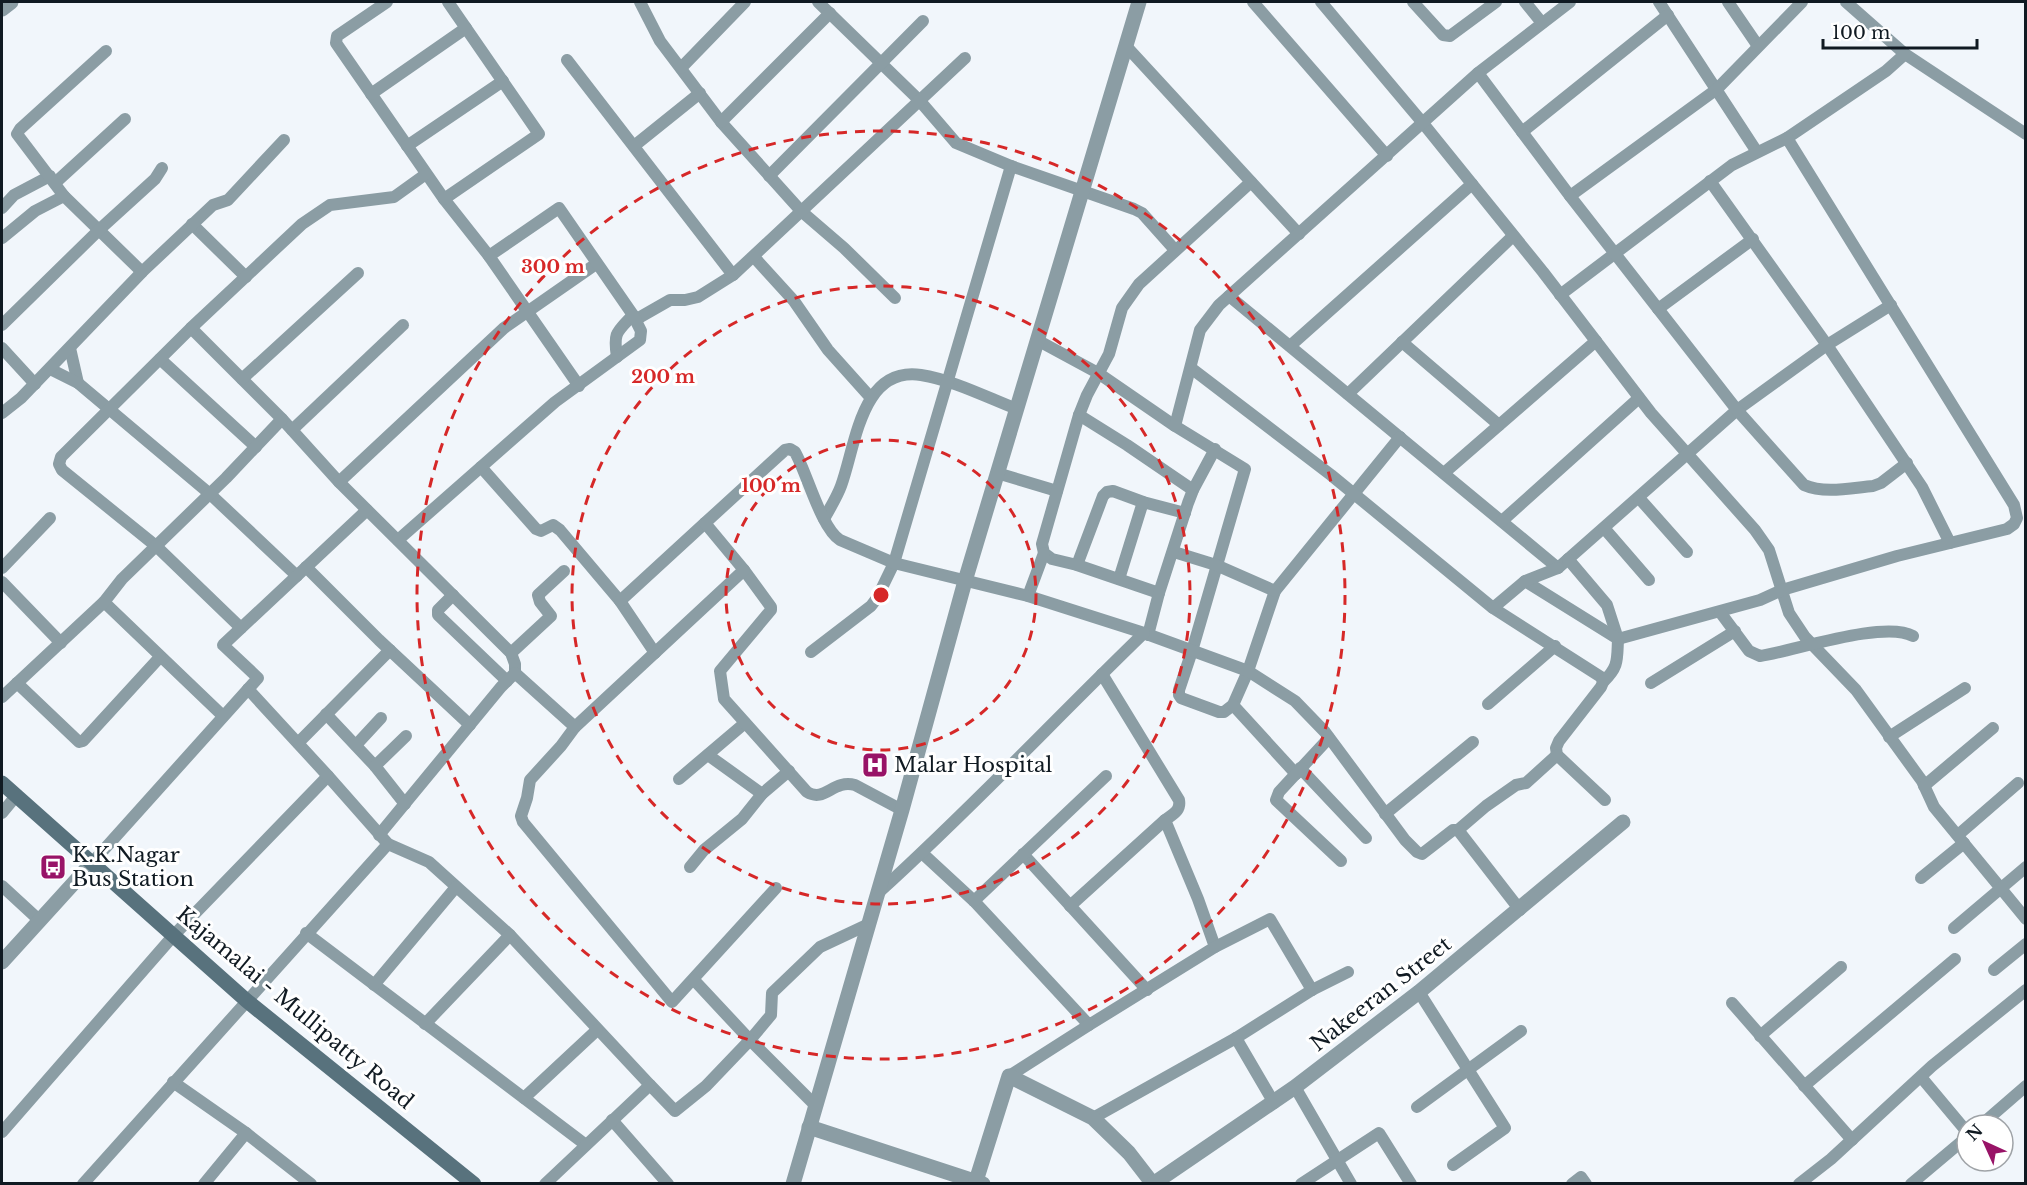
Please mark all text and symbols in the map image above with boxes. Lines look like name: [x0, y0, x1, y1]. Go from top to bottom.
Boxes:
scale bar: [1823, 12, 1978, 50]
text: 100 m: [1832, 22, 1890, 44]
text: 300 m: [521, 256, 585, 278]
text: 200 m: [631, 366, 695, 388]
text: 100 m: [741, 475, 801, 497]
centre of rings: [871, 585, 891, 605]
hospital icon: Malar Hospital: [860, 750, 890, 780]
place label: Malar Hospital: [894, 752, 1053, 778]
place label: K.K.Nagar Bus Station: [72, 842, 194, 892]
bus stop icon: K.K.Nagar Bus Station: [38, 852, 68, 882]
street label: Kajamalai - Mullipatty Road: [171, 901, 419, 1115]
street label: Nakeeran Street: [1305, 931, 1457, 1057]
north arrow: [1955, 1113, 2015, 1173]
text: N: [1962, 1120, 1987, 1145]

